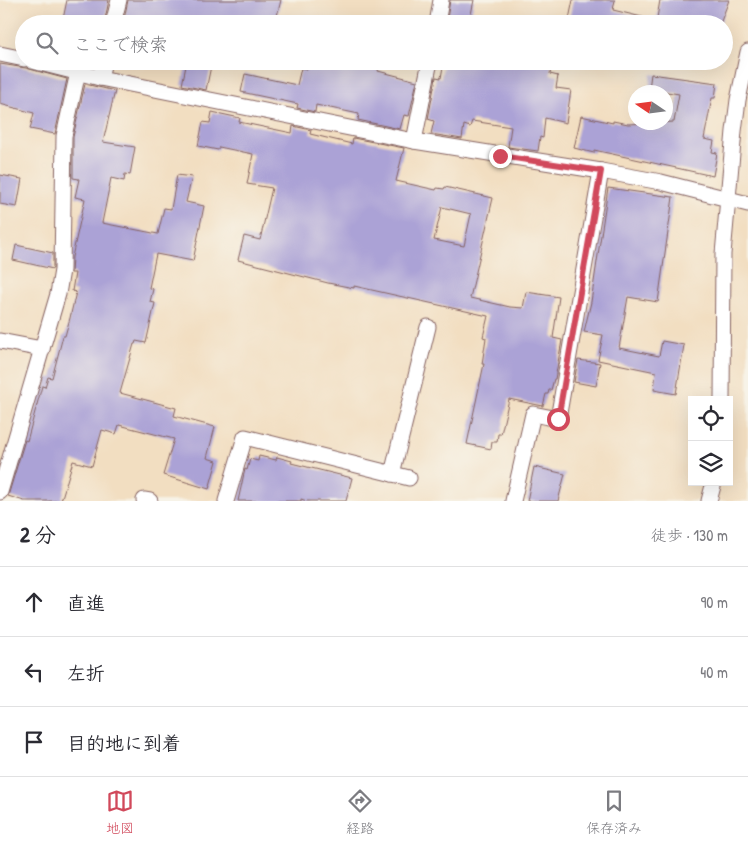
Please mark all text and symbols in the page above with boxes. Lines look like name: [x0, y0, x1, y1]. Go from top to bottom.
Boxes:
search box: [15, 15, 733, 70]
icon: search: [33, 29, 61, 57]
text: ここで検索: [73, 31, 168, 57]
north arrow: [628, 85, 673, 130]
route end: [489, 145, 512, 168]
map controls: [688, 396, 733, 486]
button: locate: [688, 396, 733, 441]
route start: [547, 408, 570, 431]
button: layers: [688, 441, 733, 486]
text: 2 分: [20, 520, 56, 549]
text: 徒歩 · 130 m: [651, 524, 728, 546]
icon: ahead: [20, 588, 48, 616]
text: 直進: [67, 590, 105, 616]
text: 90 m: [700, 591, 728, 613]
icon: left: [20, 658, 48, 686]
text: 左折: [67, 660, 105, 686]
text: 40 m: [700, 661, 728, 683]
icon: arrive: [20, 728, 48, 756]
text: 目的地に到着: [67, 730, 181, 756]
tab: 地図: [106, 787, 134, 837]
tab: 経路: [346, 787, 374, 837]
tab: 保存済み: [586, 787, 642, 837]

